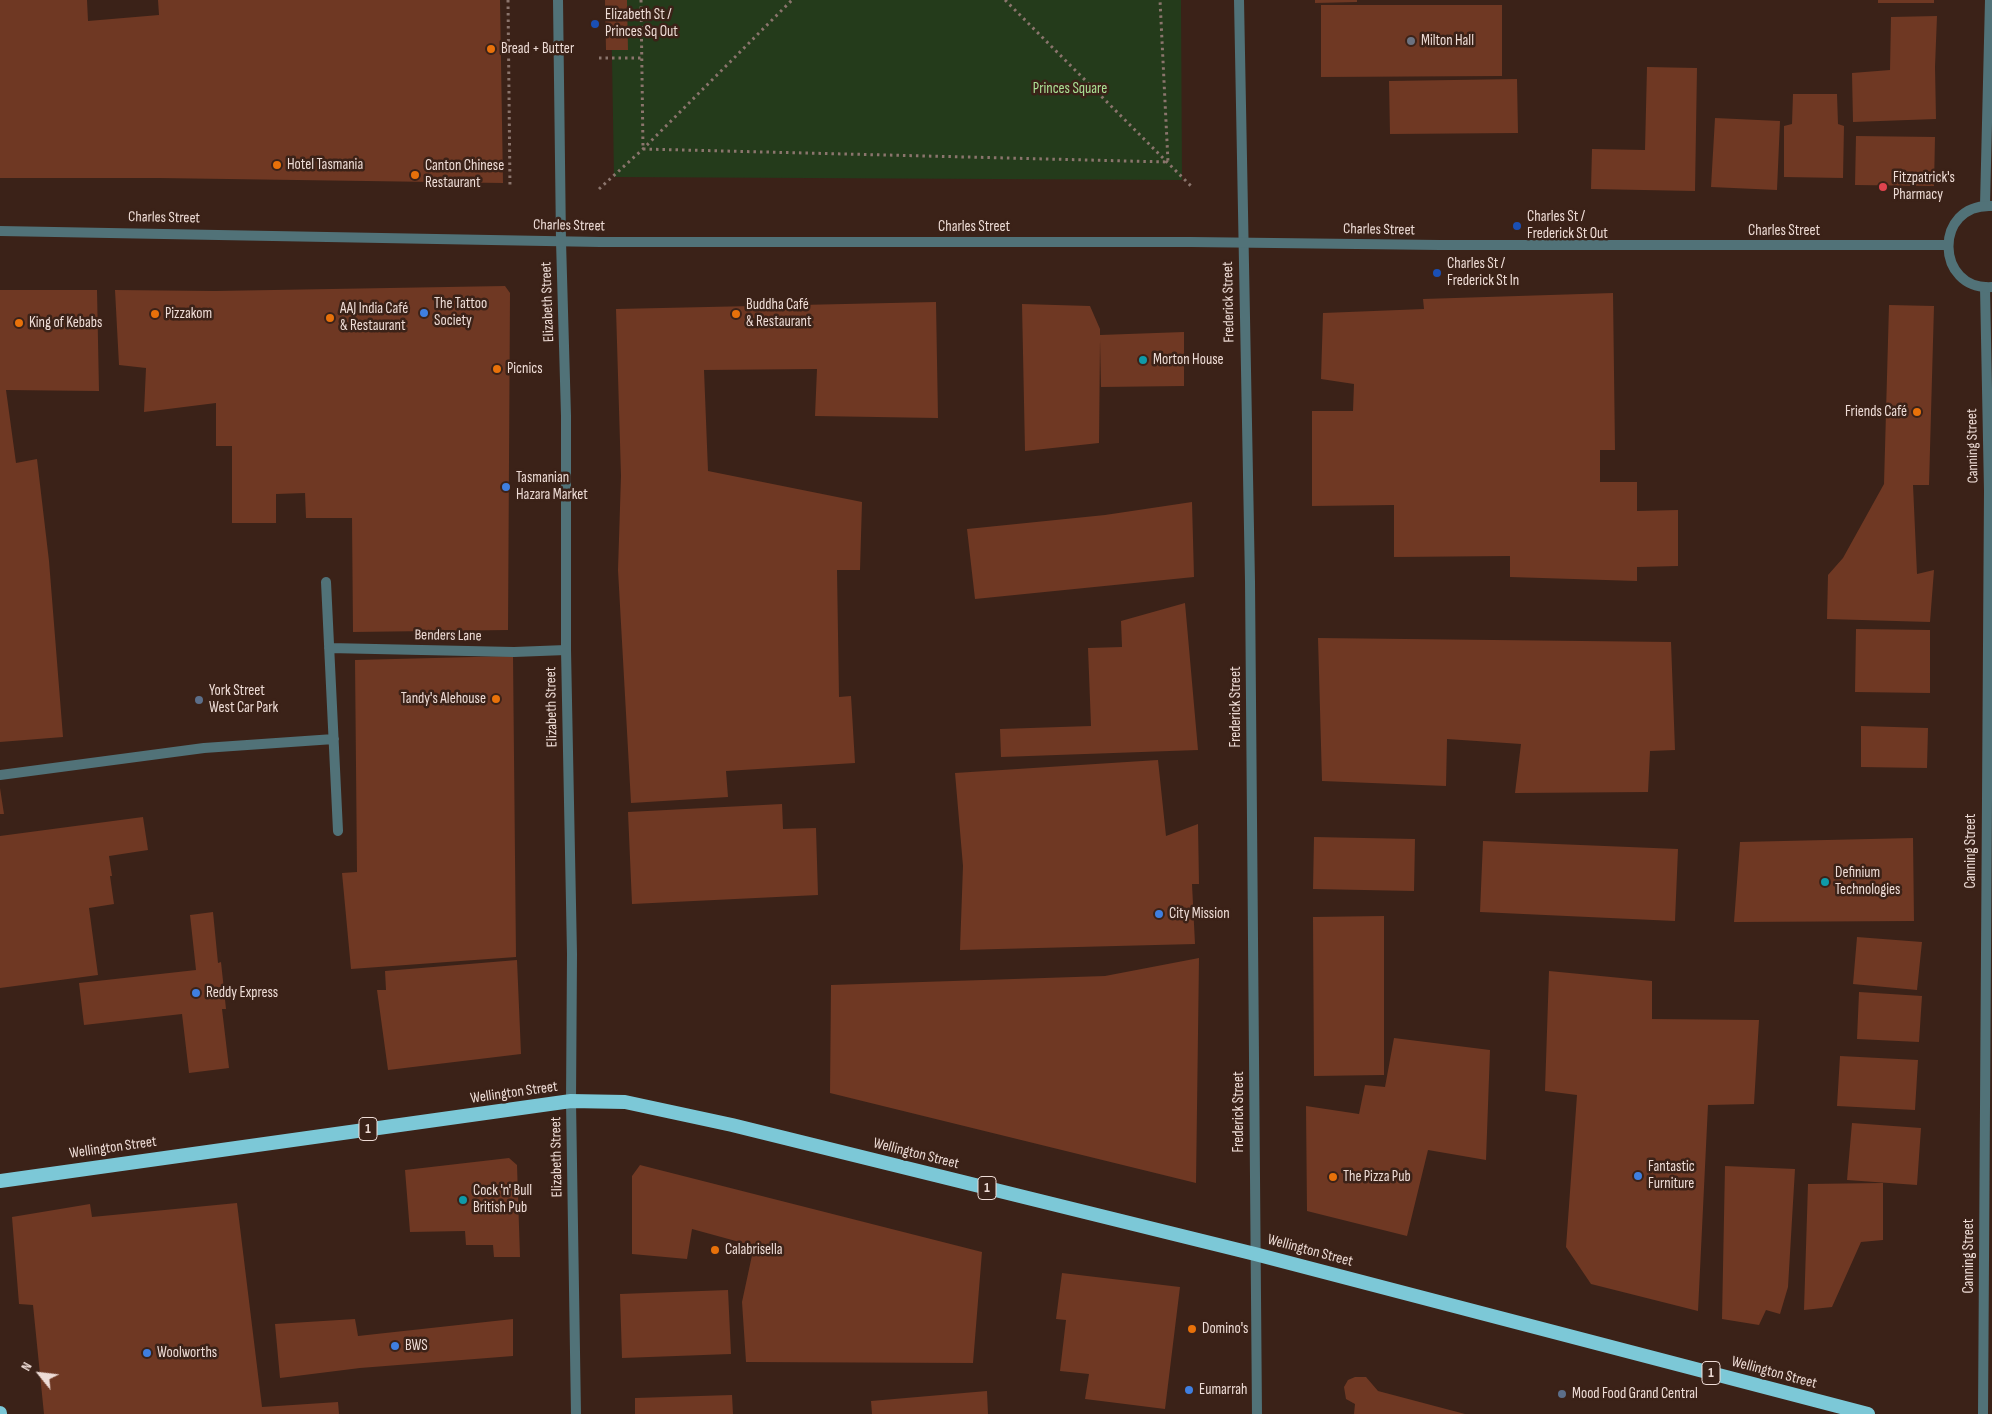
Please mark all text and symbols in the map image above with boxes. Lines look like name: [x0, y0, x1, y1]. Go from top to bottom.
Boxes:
place label: Elizabeth St / Princes Sq Out: [605, 6, 678, 41]
marker: Elizabeth St / Princes Sq Out: [589, 18, 601, 30]
place label: Milton Hall: [1421, 32, 1474, 50]
marker: Milton Hall: [1405, 35, 1417, 47]
place label: Bread + Butter: [501, 40, 574, 58]
marker: Bread + Butter: [485, 43, 497, 55]
park label: Princes Square: [1033, 80, 1107, 98]
place label: Hotel Tasmania: [287, 156, 363, 174]
place label: Canton Chinese Restaurant: [425, 157, 504, 192]
marker: Hotel Tasmania: [271, 159, 283, 171]
marker: Canton Chinese Restaurant: [409, 169, 421, 181]
place label: Fitzpatrick's Pharmacy: [1893, 169, 1955, 204]
marker: Fitzpatrick's Pharmacy: [1877, 181, 1889, 193]
street label: Charles Street: [128, 208, 200, 228]
place label: Charles St / Frederick St Out: [1527, 208, 1608, 243]
street label: Charles Street: [533, 216, 605, 236]
street label: Charles Street: [938, 218, 1010, 236]
street label: Charles Street: [1343, 220, 1415, 240]
marker: Charles St / Frederick St Out: [1511, 220, 1523, 232]
street label: Charles Street: [1748, 222, 1820, 240]
place label: Charles St / Frederick St In: [1447, 255, 1519, 290]
street label: Elizabeth Street: [538, 261, 558, 343]
street label: Frederick Street: [1219, 261, 1239, 343]
marker: Charles St / Frederick St In: [1431, 267, 1443, 279]
place label: The Tattoo Society: [434, 295, 487, 330]
place label: Buddha Café & Restaurant: [746, 296, 812, 331]
place label: AAJ India Café & Restaurant: [340, 300, 408, 335]
place label: Pizzakom: [165, 305, 212, 323]
marker: The Tattoo Society: [418, 307, 430, 319]
marker: Pizzakom: [149, 308, 161, 320]
marker: Buddha Café & Restaurant: [730, 308, 742, 320]
marker: AAJ India Café & Restaurant: [324, 312, 336, 324]
place label: King of Kebabs: [29, 314, 102, 332]
marker: King of Kebabs: [13, 317, 25, 329]
place label: Morton House: [1153, 351, 1224, 369]
marker: Morton House: [1137, 354, 1149, 366]
place label: Picnics: [507, 360, 543, 378]
marker: Picnics: [491, 363, 503, 375]
place label: Friends Café: [1845, 403, 1907, 421]
marker: Friends Café: [1911, 406, 1923, 418]
street label: Canning Street: [1963, 408, 1983, 484]
place label: Tasmanian Hazara Market: [516, 469, 588, 504]
marker: Tasmanian Hazara Market: [500, 481, 512, 493]
street label: Benders Lane: [414, 626, 482, 646]
street label: Elizabeth Street: [542, 667, 562, 747]
street label: Frederick Street: [1227, 667, 1245, 747]
place label: York Street West Car Park: [209, 682, 278, 717]
place label: Tandy's Alehouse: [401, 690, 486, 708]
marker: Tandy's Alehouse: [490, 693, 502, 705]
marker: York Street West Car Park: [193, 694, 205, 706]
street label: Canning Street: [1962, 814, 1980, 888]
place label: Definium Technologies: [1835, 864, 1900, 899]
marker: Definium Technologies: [1819, 876, 1831, 888]
place label: City Mission: [1169, 905, 1230, 923]
marker: City Mission: [1153, 908, 1165, 920]
place label: Reddy Express: [206, 984, 278, 1002]
marker: Reddy Express: [190, 987, 202, 999]
street label: Frederick Street: [1230, 1072, 1248, 1152]
street label: Wellington Street: [469, 1078, 559, 1108]
street label: Elizabeth Street: [547, 1117, 567, 1197]
road number: 1: [359, 1118, 377, 1140]
street label: Wellington Street: [68, 1133, 158, 1163]
street label: Wellington Street: [871, 1135, 961, 1173]
place label: Fantastic Furniture: [1648, 1158, 1695, 1193]
place label: The Pizza Pub: [1343, 1168, 1411, 1186]
marker: Fantastic Furniture: [1632, 1170, 1644, 1182]
marker: The Pizza Pub: [1327, 1171, 1339, 1183]
road number: 1: [978, 1176, 996, 1200]
place label: Cock 'n' Bull British Pub: [473, 1182, 532, 1217]
marker: Cock 'n' Bull British Pub: [457, 1194, 469, 1206]
street label: Canning Street: [1960, 1219, 1978, 1293]
street label: Wellington Street: [1265, 1231, 1355, 1271]
place label: Calabrisella: [725, 1241, 782, 1259]
marker: Calabrisella: [709, 1244, 721, 1256]
place label: Domino's: [1202, 1320, 1248, 1338]
marker: Domino's: [1186, 1323, 1198, 1335]
place label: BWS: [405, 1337, 428, 1355]
marker: BWS: [389, 1340, 401, 1352]
place label: Woolworths: [157, 1344, 217, 1362]
marker: Woolworths: [141, 1347, 153, 1359]
north arrow: [15, 1349, 65, 1399]
street label: Wellington Street: [1729, 1353, 1819, 1393]
text: N: [17, 1359, 36, 1374]
road number: 1: [1702, 1362, 1720, 1385]
place label: Eumarrah: [1199, 1381, 1247, 1399]
marker: Eumarrah: [1183, 1384, 1195, 1396]
place label: Mood Food Grand Central: [1572, 1385, 1698, 1403]
marker: Mood Food Grand Central: [1556, 1388, 1568, 1400]

